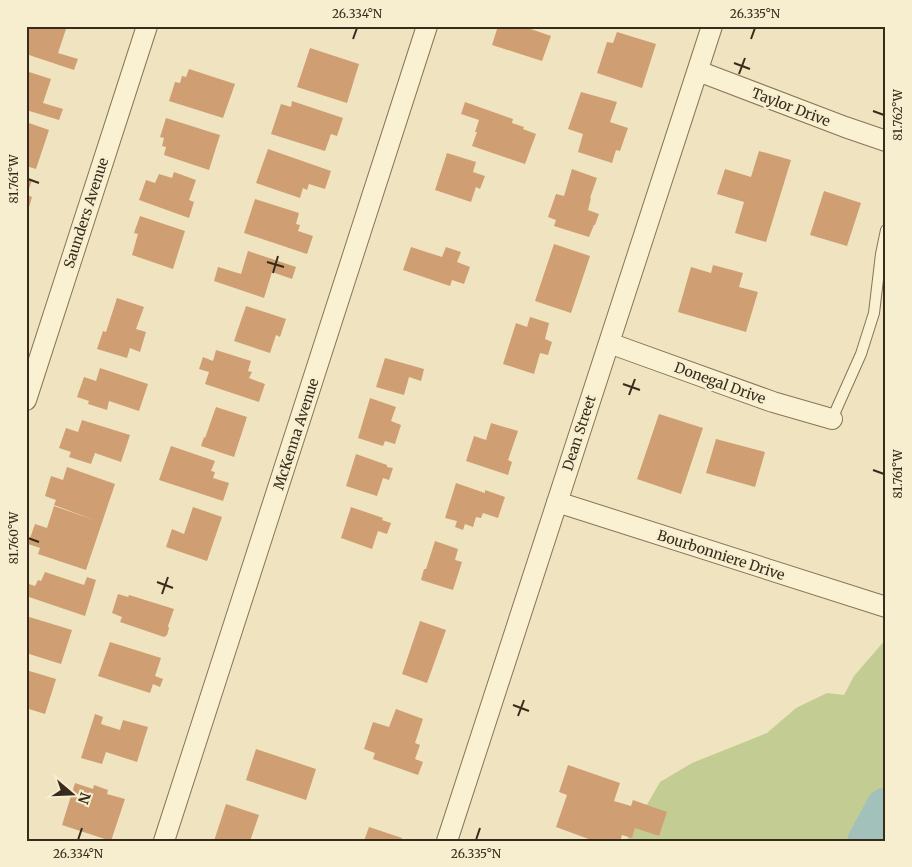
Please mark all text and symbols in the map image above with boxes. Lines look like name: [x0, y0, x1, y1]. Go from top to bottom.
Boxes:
text: 26.334°N: [332, 6, 383, 21]
text: 26.335°N: [730, 6, 781, 21]
street label: Taylor Drive: [749, 84, 833, 130]
text: 81.762°W: [890, 88, 905, 141]
text: 81.761°W: [6, 154, 21, 203]
street label: Saunders Avenue: [60, 155, 112, 271]
street label: Donegal Drive: [672, 358, 768, 408]
street label: McKenna Avenue: [269, 376, 323, 492]
street label: Dean Street: [558, 392, 600, 473]
text: 81.761°W: [890, 449, 905, 498]
text: 81.760°W: [6, 511, 21, 564]
street label: Bourbonniere Drive: [655, 526, 787, 584]
north arrow: [48, 770, 98, 820]
text: N: [74, 790, 95, 806]
text: 26.334°N: [53, 846, 104, 861]
text: 26.335°N: [451, 846, 502, 861]

